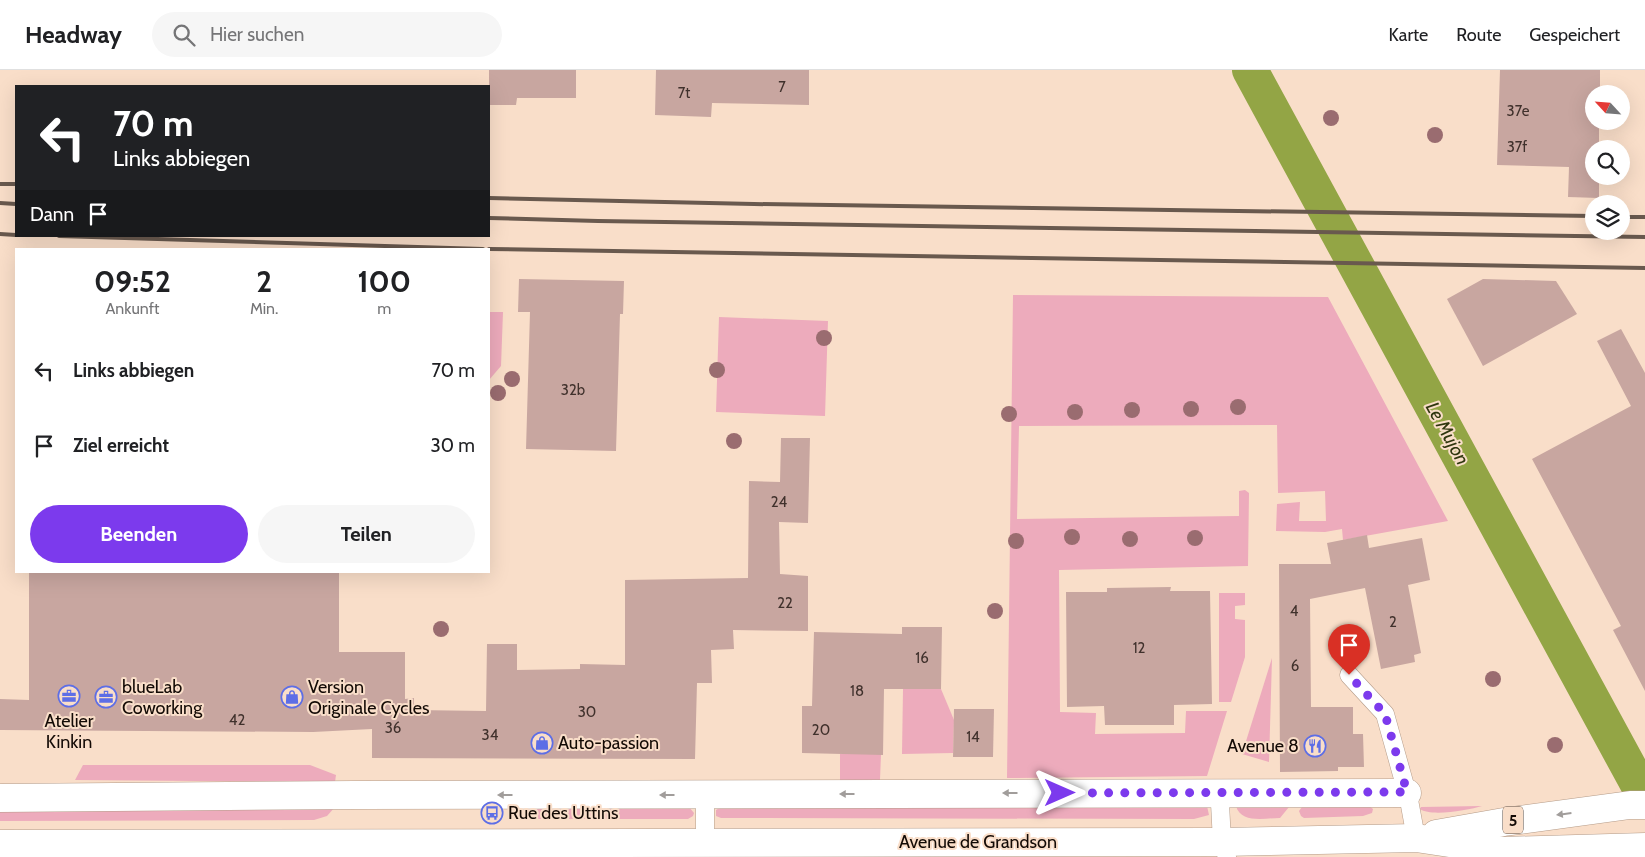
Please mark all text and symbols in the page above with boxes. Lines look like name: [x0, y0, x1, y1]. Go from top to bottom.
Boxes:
search box: [152, 12, 502, 57]
text: Headway: [25, 20, 122, 49]
icon: search: [170, 21, 198, 49]
text: Hier suchen: [210, 23, 304, 46]
text: Karte: [1389, 24, 1428, 46]
text: Route: [1456, 24, 1501, 46]
text: Gespeichert: [1529, 24, 1620, 46]
house number: 7: [778, 78, 786, 96]
house number: 7t: [678, 84, 690, 102]
north arrow: [1585, 85, 1630, 130]
map controls: [1585, 85, 1630, 240]
text: 70 m: [113, 102, 194, 145]
house number: 37e: [1507, 102, 1530, 120]
icon: left: [30, 105, 95, 170]
house number: 37f: [1507, 138, 1527, 156]
button: search: [1585, 140, 1630, 185]
text: Links abbiegen: [113, 145, 250, 172]
button: layers: [1585, 195, 1630, 240]
icon: arrive: [84, 200, 112, 228]
text: Dann: [30, 203, 74, 226]
text: 09:52: [94, 263, 171, 300]
text: 2: [256, 263, 272, 300]
text: 100: [357, 263, 411, 300]
text: Ankunft: [105, 299, 159, 318]
text: Min.: [250, 299, 278, 318]
text: m: [377, 299, 391, 318]
icon: left: [30, 357, 58, 385]
text: Links abbiegen: [73, 359, 194, 382]
text: 70 m: [431, 359, 475, 382]
house number: 32b: [561, 381, 585, 399]
water label: Le Mujon: [1421, 398, 1474, 469]
icon: arrive: [30, 432, 58, 460]
text: Ziel erreicht: [73, 434, 169, 457]
text: 30 m: [431, 434, 475, 457]
house number: 24: [771, 493, 788, 511]
button: Beenden: [30, 505, 248, 563]
button: Teilen: [258, 505, 475, 563]
house number: 22: [777, 594, 793, 612]
house number: 4: [1290, 602, 1299, 620]
house number: 2: [1389, 613, 1397, 631]
pin: [1328, 624, 1370, 675]
icon: arrive: [1335, 631, 1363, 659]
house number: 12: [1133, 639, 1146, 657]
house number: 16: [915, 649, 929, 667]
house number: 6: [1291, 657, 1299, 675]
place label: blueLab Coworking: [122, 676, 203, 719]
place label: Version Originale Cycles: [308, 676, 429, 719]
house number: 18: [850, 682, 864, 700]
office icon: Atelier Kinkin: [57, 684, 81, 708]
office icon: blueLab Coworking: [94, 685, 118, 709]
shop icon: Version Originale Cycles: [280, 685, 304, 709]
house number: 30: [578, 703, 596, 721]
place label: Atelier Kinkin: [45, 710, 94, 753]
house number: 42: [229, 711, 245, 729]
house number: 36: [385, 719, 401, 737]
house number: 20: [812, 721, 830, 739]
house number: 34: [482, 726, 499, 744]
house number: 14: [966, 728, 980, 746]
shop icon: Auto-passion: [530, 731, 554, 755]
place label: Auto-passion: [558, 732, 659, 754]
restaurant icon: Avenue 8: [1303, 734, 1327, 758]
place label: Avenue 8: [1227, 735, 1299, 757]
position arrow: [1033, 766, 1085, 818]
one-way arrow: [1002, 789, 1018, 797]
one-way arrow: [839, 790, 855, 798]
one-way arrow: [497, 791, 513, 799]
one-way arrow: [659, 791, 675, 799]
bus stop icon: Rue des Uttins: [480, 801, 504, 825]
place label: Rue des Uttins: [508, 802, 618, 824]
road number: 5: [1503, 806, 1523, 834]
one-way arrow: [1555, 810, 1571, 818]
street label: Avenue de Grandson: [899, 831, 1057, 853]

